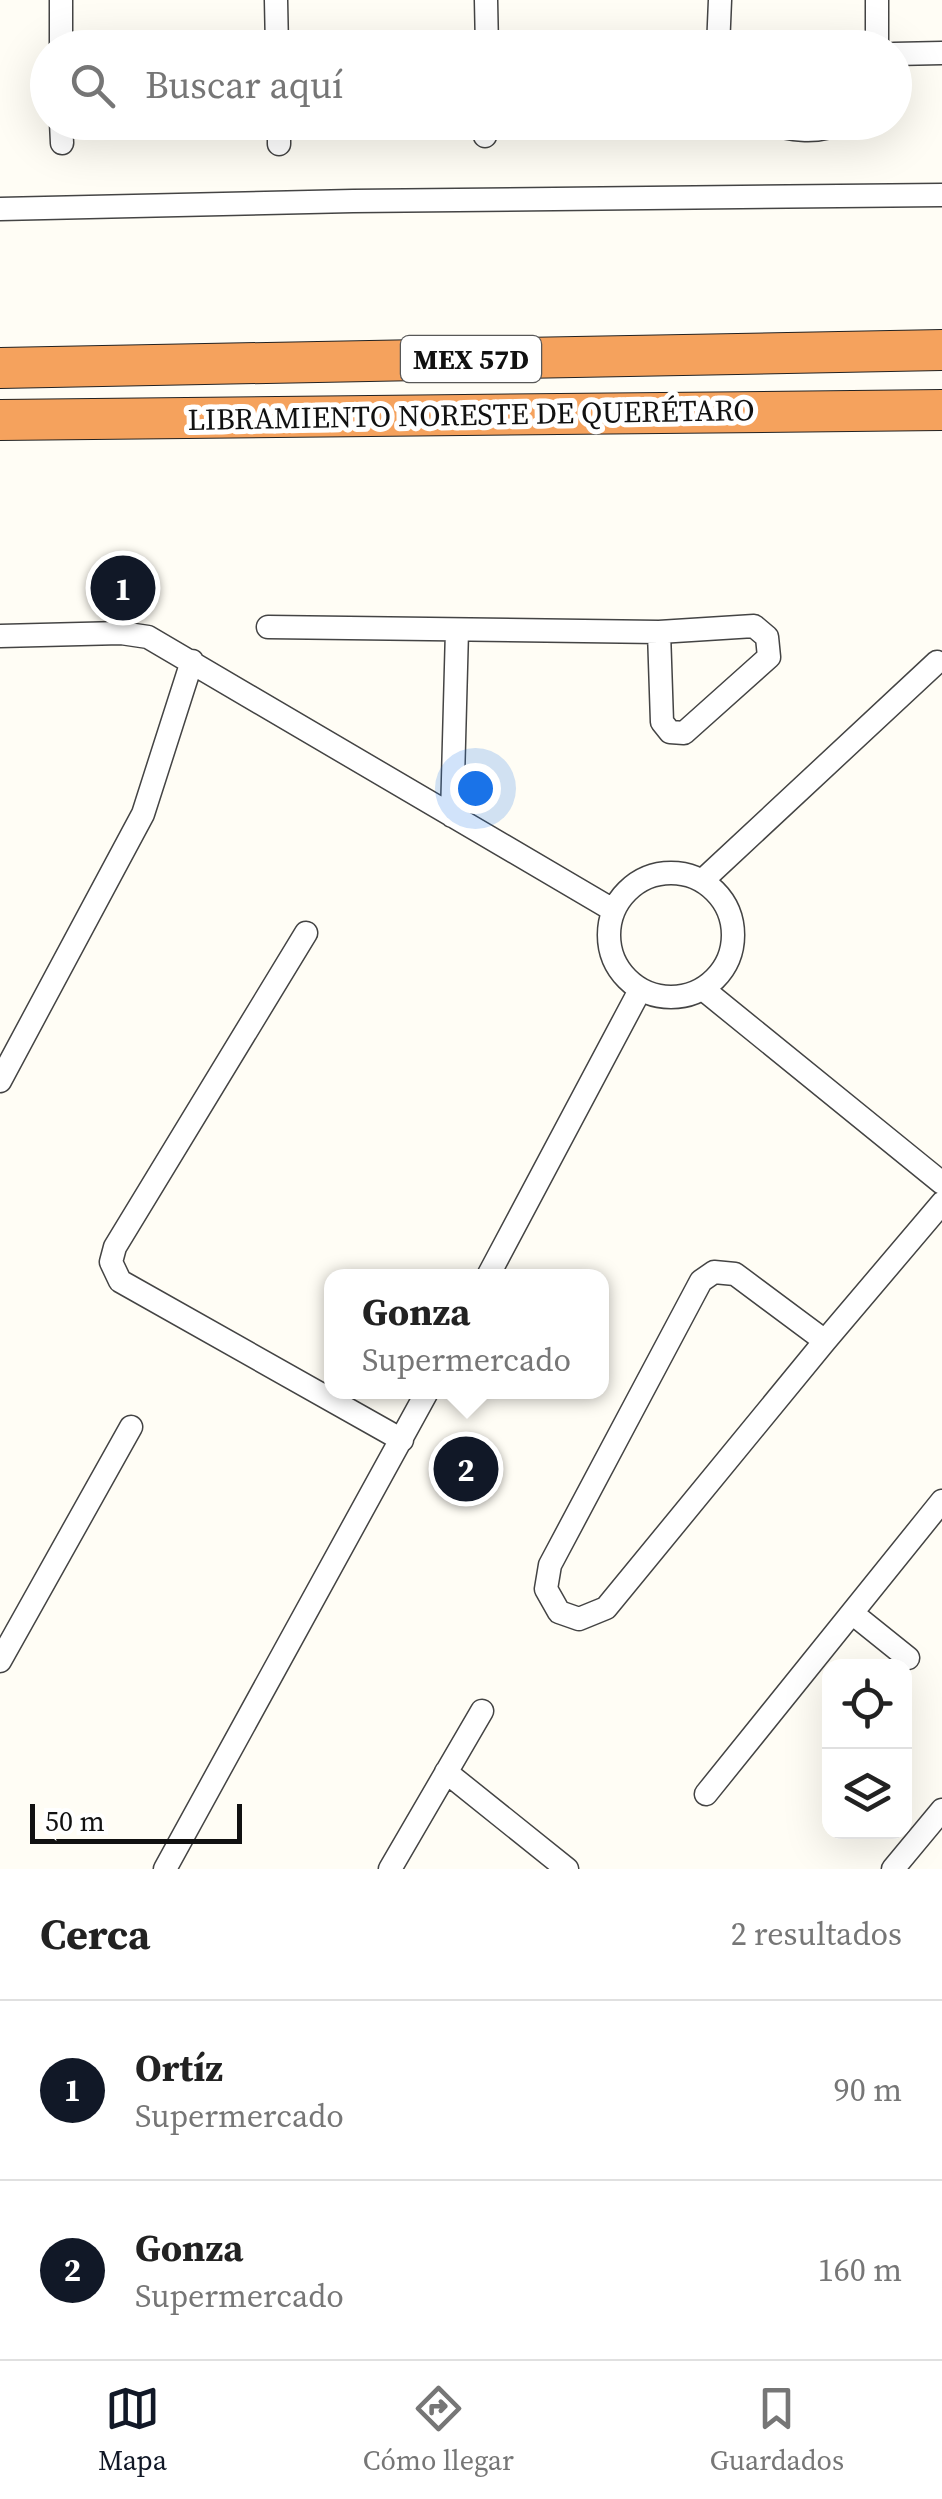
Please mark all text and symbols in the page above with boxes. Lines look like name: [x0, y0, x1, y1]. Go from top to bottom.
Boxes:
search box: [30, 30, 912, 140]
icon: search: [65, 58, 120, 113]
text: Buscar aquí: [145, 59, 343, 111]
road number: MEX 57D: [401, 336, 541, 382]
street label: LIBRAMIENTO NORESTE DE QUERÉTARO: [187, 389, 755, 440]
pin: 1: [90, 550, 156, 626]
your location: [450, 763, 501, 814]
popup: [324, 1269, 609, 1399]
text: Gonza: [362, 1286, 470, 1338]
text: Supermercado: [362, 1338, 571, 1382]
pin: 2: [434, 1432, 498, 1506]
map controls: [822, 1659, 912, 1839]
button: locate: [822, 1659, 912, 1749]
button: layers: [822, 1749, 912, 1839]
scale bar: [30, 1799, 242, 1844]
text: 50 m: [45, 1802, 105, 1840]
text: Cerca: [40, 1905, 150, 1963]
text: 2 resultados: [731, 1912, 902, 1956]
text: Ortíz: [135, 2042, 223, 2094]
text: 1: [64, 2068, 81, 2112]
text: 90 m: [834, 2068, 902, 2112]
text: Supermercado: [135, 2094, 344, 2138]
text: Gonza: [135, 2222, 243, 2274]
text: 2: [64, 2248, 81, 2292]
text: 160 m: [818, 2248, 902, 2292]
text: Supermercado: [135, 2274, 344, 2318]
tab: Mapa: [98, 2381, 167, 2479]
tab: Cómo llegar: [363, 2381, 514, 2479]
tab: Guardados: [710, 2381, 844, 2479]

